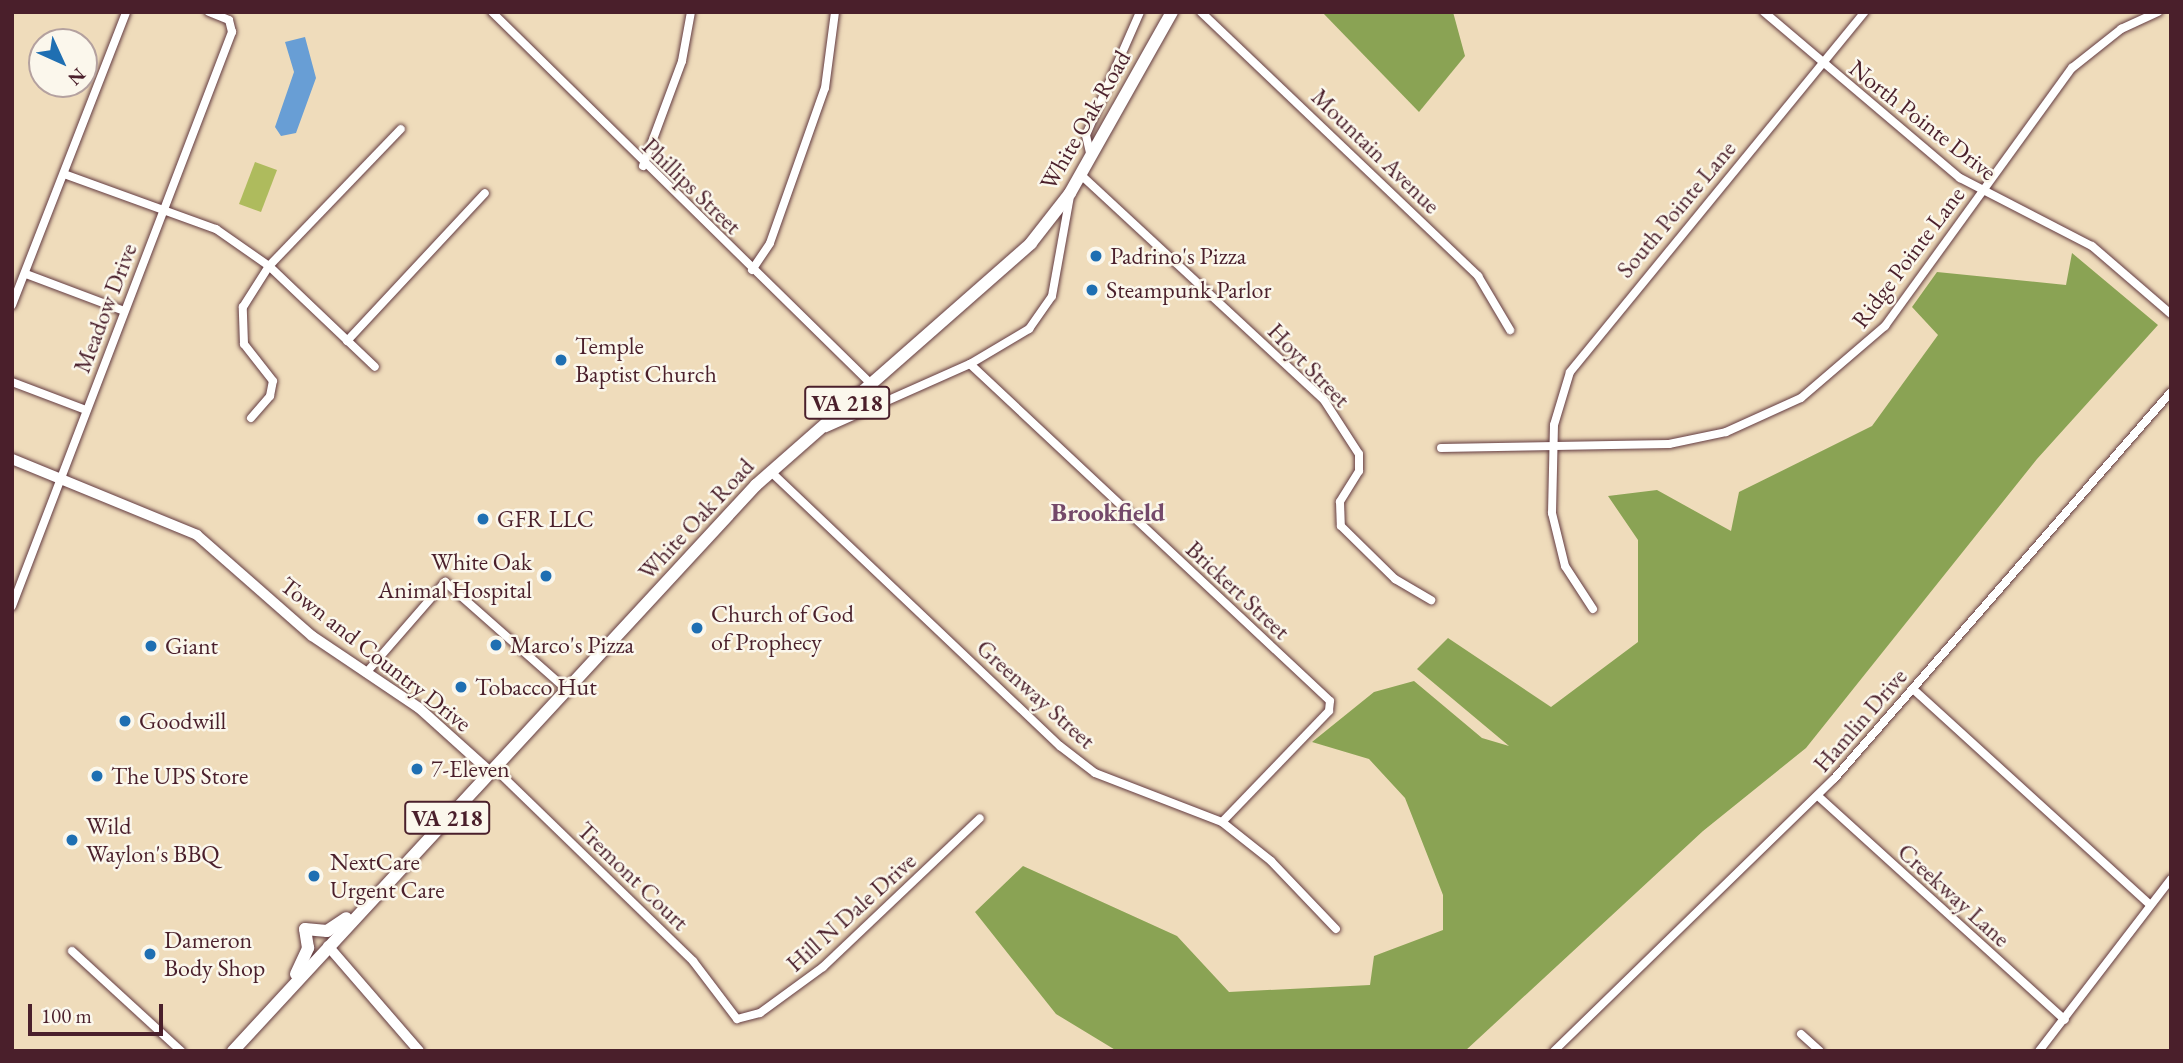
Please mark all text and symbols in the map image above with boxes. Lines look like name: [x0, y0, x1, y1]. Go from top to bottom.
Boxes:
north arrow: [28, 28, 98, 98]
street label: White Oak Road: [1034, 45, 1136, 195]
street label: North Pointe Drive: [1844, 54, 2002, 186]
text: N: [63, 63, 91, 91]
street label: Mountain Avenue: [1306, 82, 1446, 220]
street label: Phillips Street: [636, 132, 748, 240]
street label: South Pointe Lane: [1610, 135, 1742, 283]
street label: Ridge Pointe Lane: [1845, 181, 1971, 333]
street label: Meadow Drive: [67, 239, 143, 377]
place label: Padrino's Pizza: [1110, 242, 1246, 270]
marker: Padrino's Pizza: [1088, 248, 1104, 264]
place label: Steampunk Parlor: [1106, 276, 1271, 304]
marker: Steampunk Parlor: [1084, 282, 1100, 298]
street label: Hoyt Street: [1262, 317, 1356, 413]
place label: Temple Baptist Church: [575, 332, 717, 388]
marker: Temple Baptist Church: [553, 352, 569, 368]
road number: VA 218: [803, 384, 891, 422]
street label: White Oak Road: [632, 452, 760, 586]
district label: Brookfield: [1051, 497, 1165, 529]
place label: GFR LLC: [497, 505, 594, 533]
marker: GFR LLC: [475, 511, 491, 527]
street label: Brickert Street: [1180, 535, 1296, 645]
place label: White Oak Animal Hospital: [378, 548, 532, 604]
marker: White Oak Animal Hospital: [538, 568, 554, 584]
street label: Town and Country Drive: [275, 570, 477, 738]
place label: Church of God of Prophecy: [711, 600, 854, 656]
marker: Church of God of Prophecy: [689, 620, 705, 636]
place label: Marco's Pizza: [510, 631, 634, 659]
place label: Giant: [165, 632, 218, 660]
street label: Greenway Street: [971, 633, 1101, 755]
marker: Marco's Pizza: [488, 637, 504, 653]
marker: Giant: [143, 638, 159, 654]
street label: Hamlin Drive: [1807, 662, 1913, 778]
place label: Tobacco Hut: [475, 673, 597, 701]
marker: Tobacco Hut: [453, 679, 469, 695]
place label: Goodwill: [139, 707, 226, 735]
marker: Goodwill: [117, 713, 133, 729]
place label: 7-Eleven: [431, 755, 510, 783]
marker: 7-Eleven: [409, 761, 425, 777]
place label: The UPS Store: [111, 762, 248, 790]
marker: The UPS Store: [89, 768, 105, 784]
road number: VA 218: [403, 798, 491, 838]
place label: Wild Waylon's BBQ: [86, 812, 220, 868]
street label: Tremont Court: [571, 816, 695, 936]
marker: Wild Waylon's BBQ: [64, 832, 80, 848]
street label: Creekway Lane: [1892, 837, 2016, 953]
street label: Hill N Dale Drive: [780, 846, 922, 978]
place label: NextCare Urgent Care: [330, 848, 445, 904]
marker: NextCare Urgent Care: [304, 866, 324, 886]
place label: Dameron Body Shop: [164, 926, 265, 982]
marker: Dameron Body Shop: [142, 946, 158, 962]
scale bar: [32, 990, 166, 1034]
text: 100 m: [41, 1002, 92, 1029]

